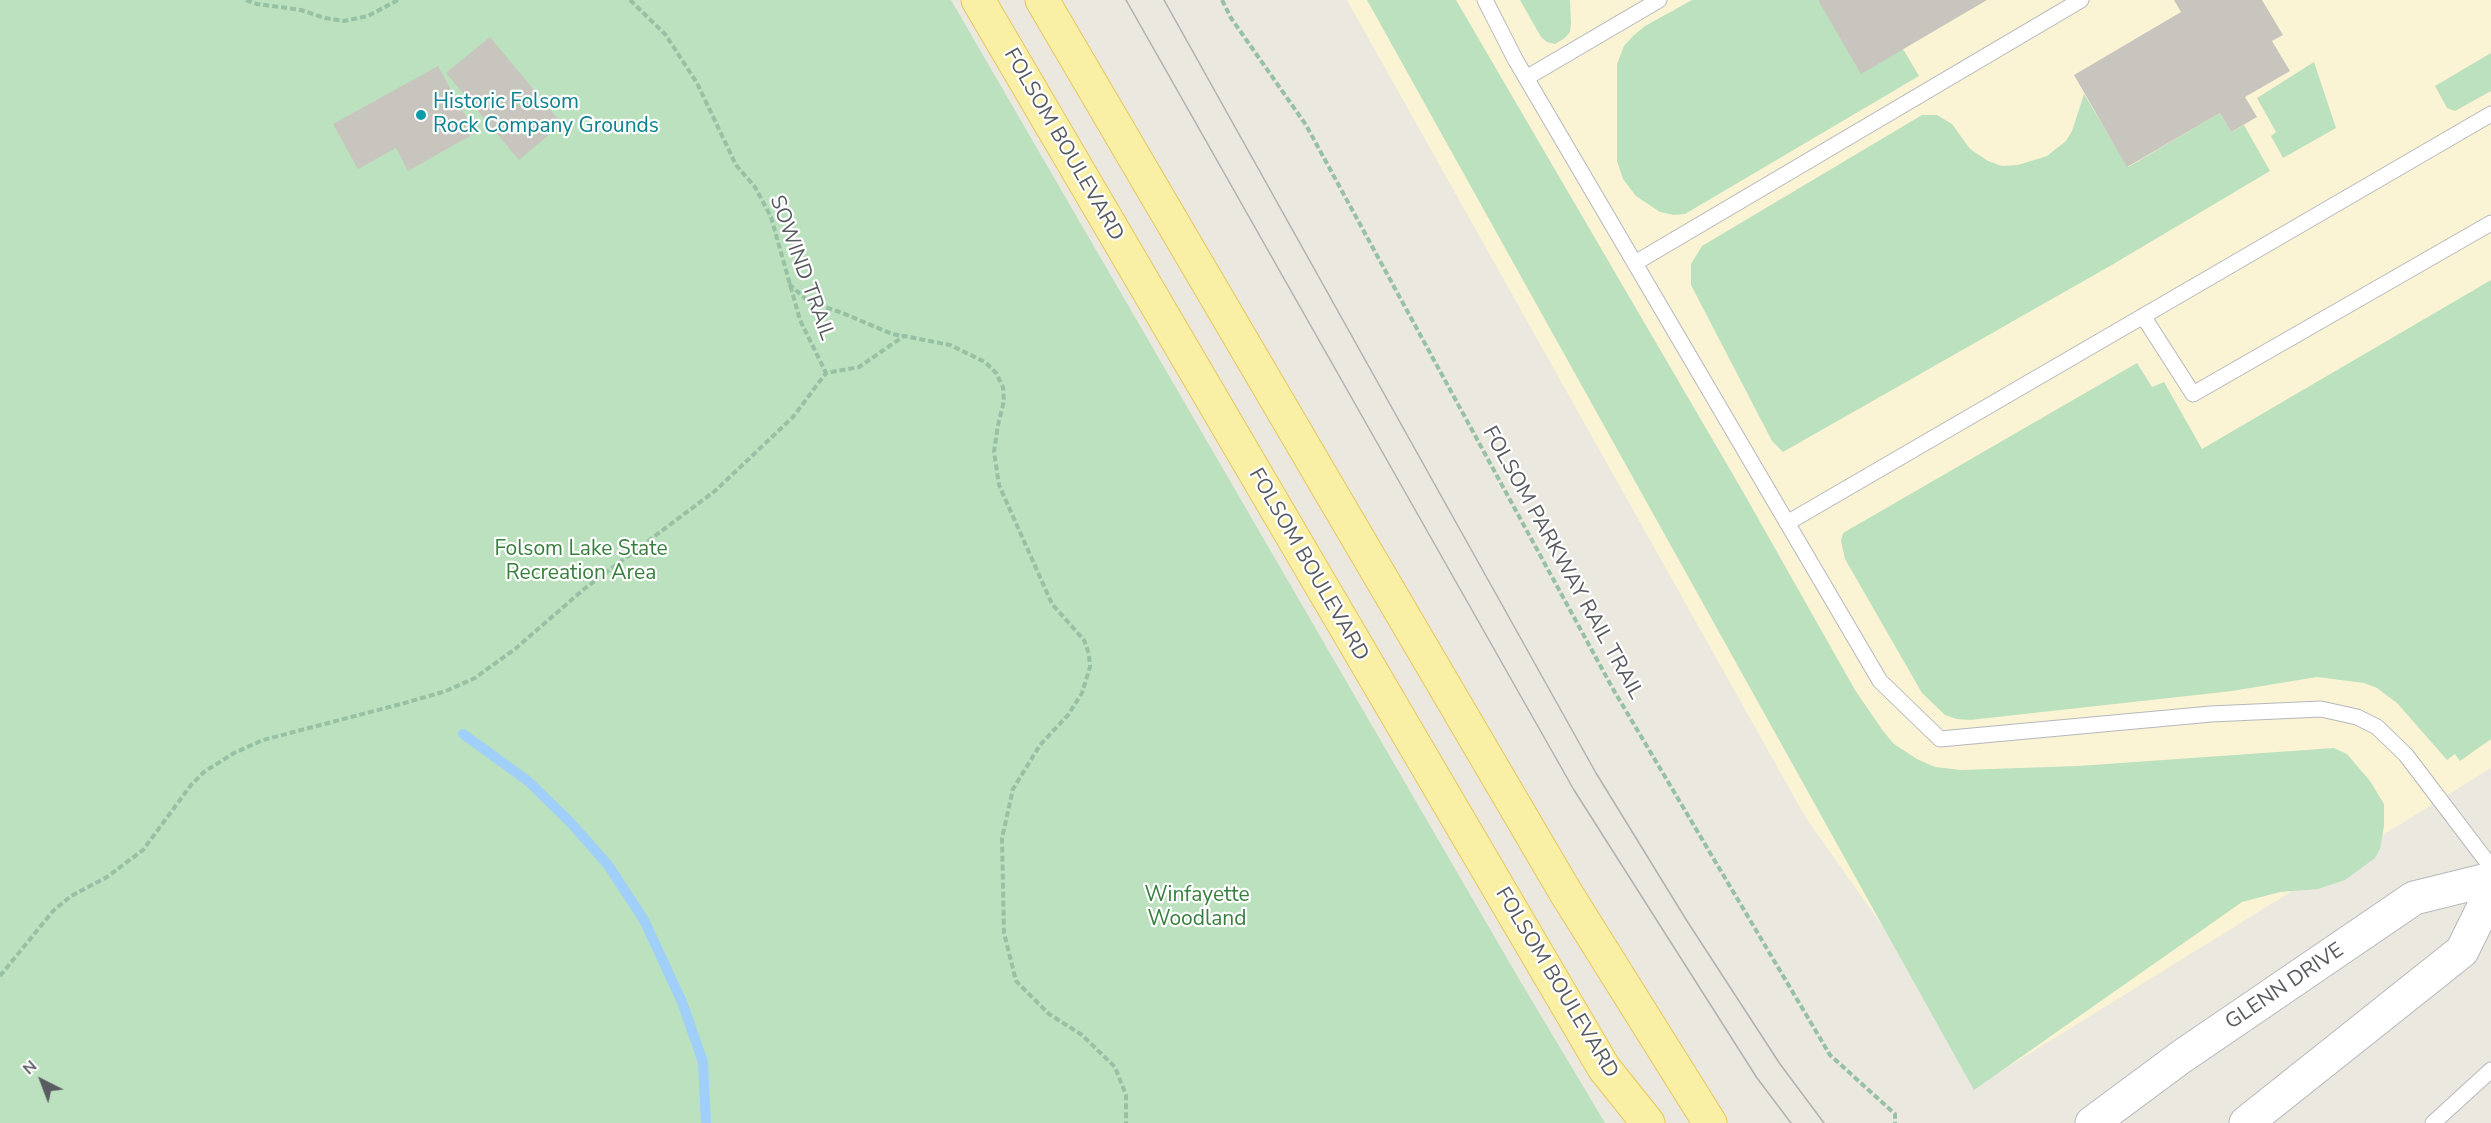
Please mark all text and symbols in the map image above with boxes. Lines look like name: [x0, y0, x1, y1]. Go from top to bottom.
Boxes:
street label: FOLSOM BOULEVARD: [998, 44, 1128, 246]
place label: Historic Folsom Rock Company Grounds: [433, 90, 659, 140]
marker: Historic Folsom Rock Company Grounds: [414, 108, 428, 122]
street label: SOWIND TRAIL: [763, 192, 839, 344]
street label: FOLSOM PARKWAY RAIL TRAIL: [1476, 422, 1648, 704]
street label: FOLSOM BOULEVARD: [1243, 464, 1373, 666]
park label: Folsom Lake State Recreation Area: [494, 537, 668, 587]
park label: Winfayette Woodland: [1144, 883, 1250, 933]
street label: FOLSOM BOULEVARD: [1489, 883, 1623, 1083]
street label: GLENN DRIVE: [2221, 938, 2349, 1036]
north arrow: [12, 1051, 72, 1111]
text: N: [18, 1055, 42, 1080]

